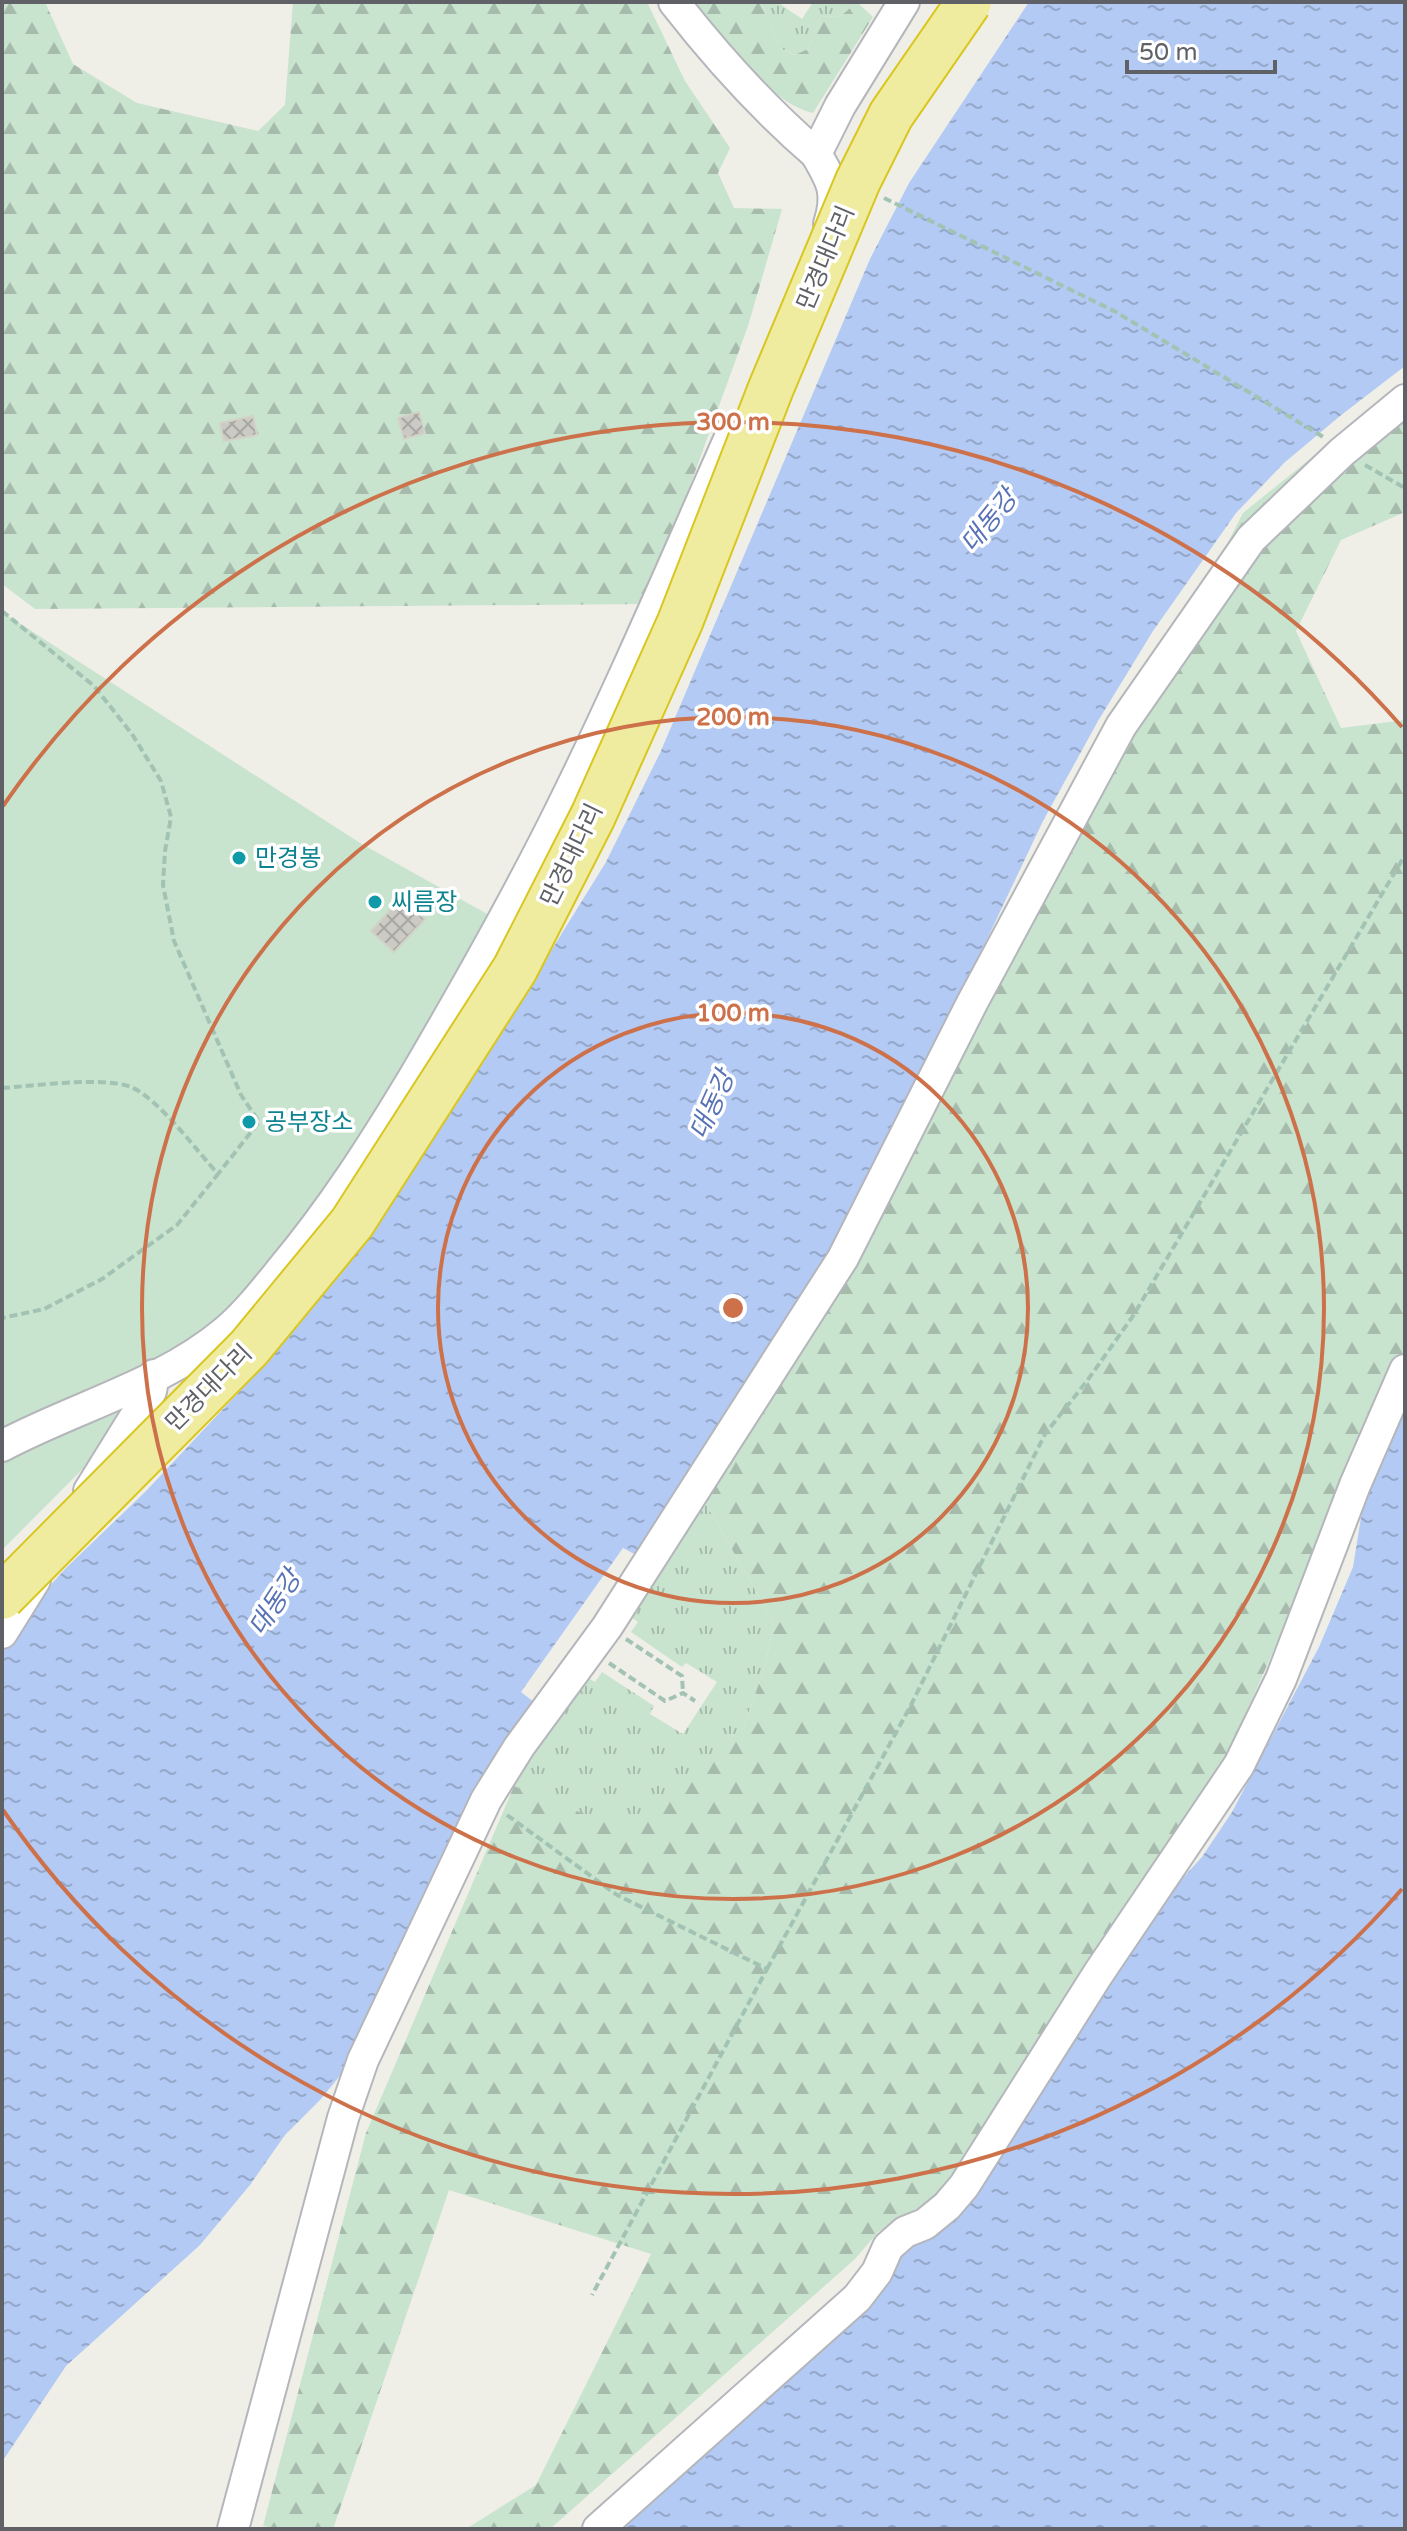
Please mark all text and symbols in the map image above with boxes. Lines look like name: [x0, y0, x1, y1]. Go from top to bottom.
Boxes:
scale bar: [1127, 24, 1275, 74]
text: 50 m: [1139, 38, 1197, 67]
street label: 만경대다리: [791, 202, 861, 314]
text: 300 m: [696, 408, 770, 437]
water label: 대동강: [954, 481, 1026, 559]
text: 200 m: [696, 703, 770, 732]
street label: 만경대다리: [535, 799, 609, 911]
place label: 만경봉: [255, 844, 321, 873]
marker: 만경봉: [230, 849, 248, 867]
place label: 씨름장: [391, 888, 457, 917]
marker: 씨름장: [366, 893, 384, 911]
text: 100 m: [696, 999, 770, 1028]
water label: 대동강: [683, 1063, 742, 1144]
place label: 공부장소: [265, 1108, 353, 1137]
marker: 공부장소: [240, 1113, 258, 1131]
centre of rings: [719, 1294, 747, 1322]
street label: 만경대다리: [160, 1339, 258, 1437]
water label: 대동강: [242, 1562, 309, 1642]

